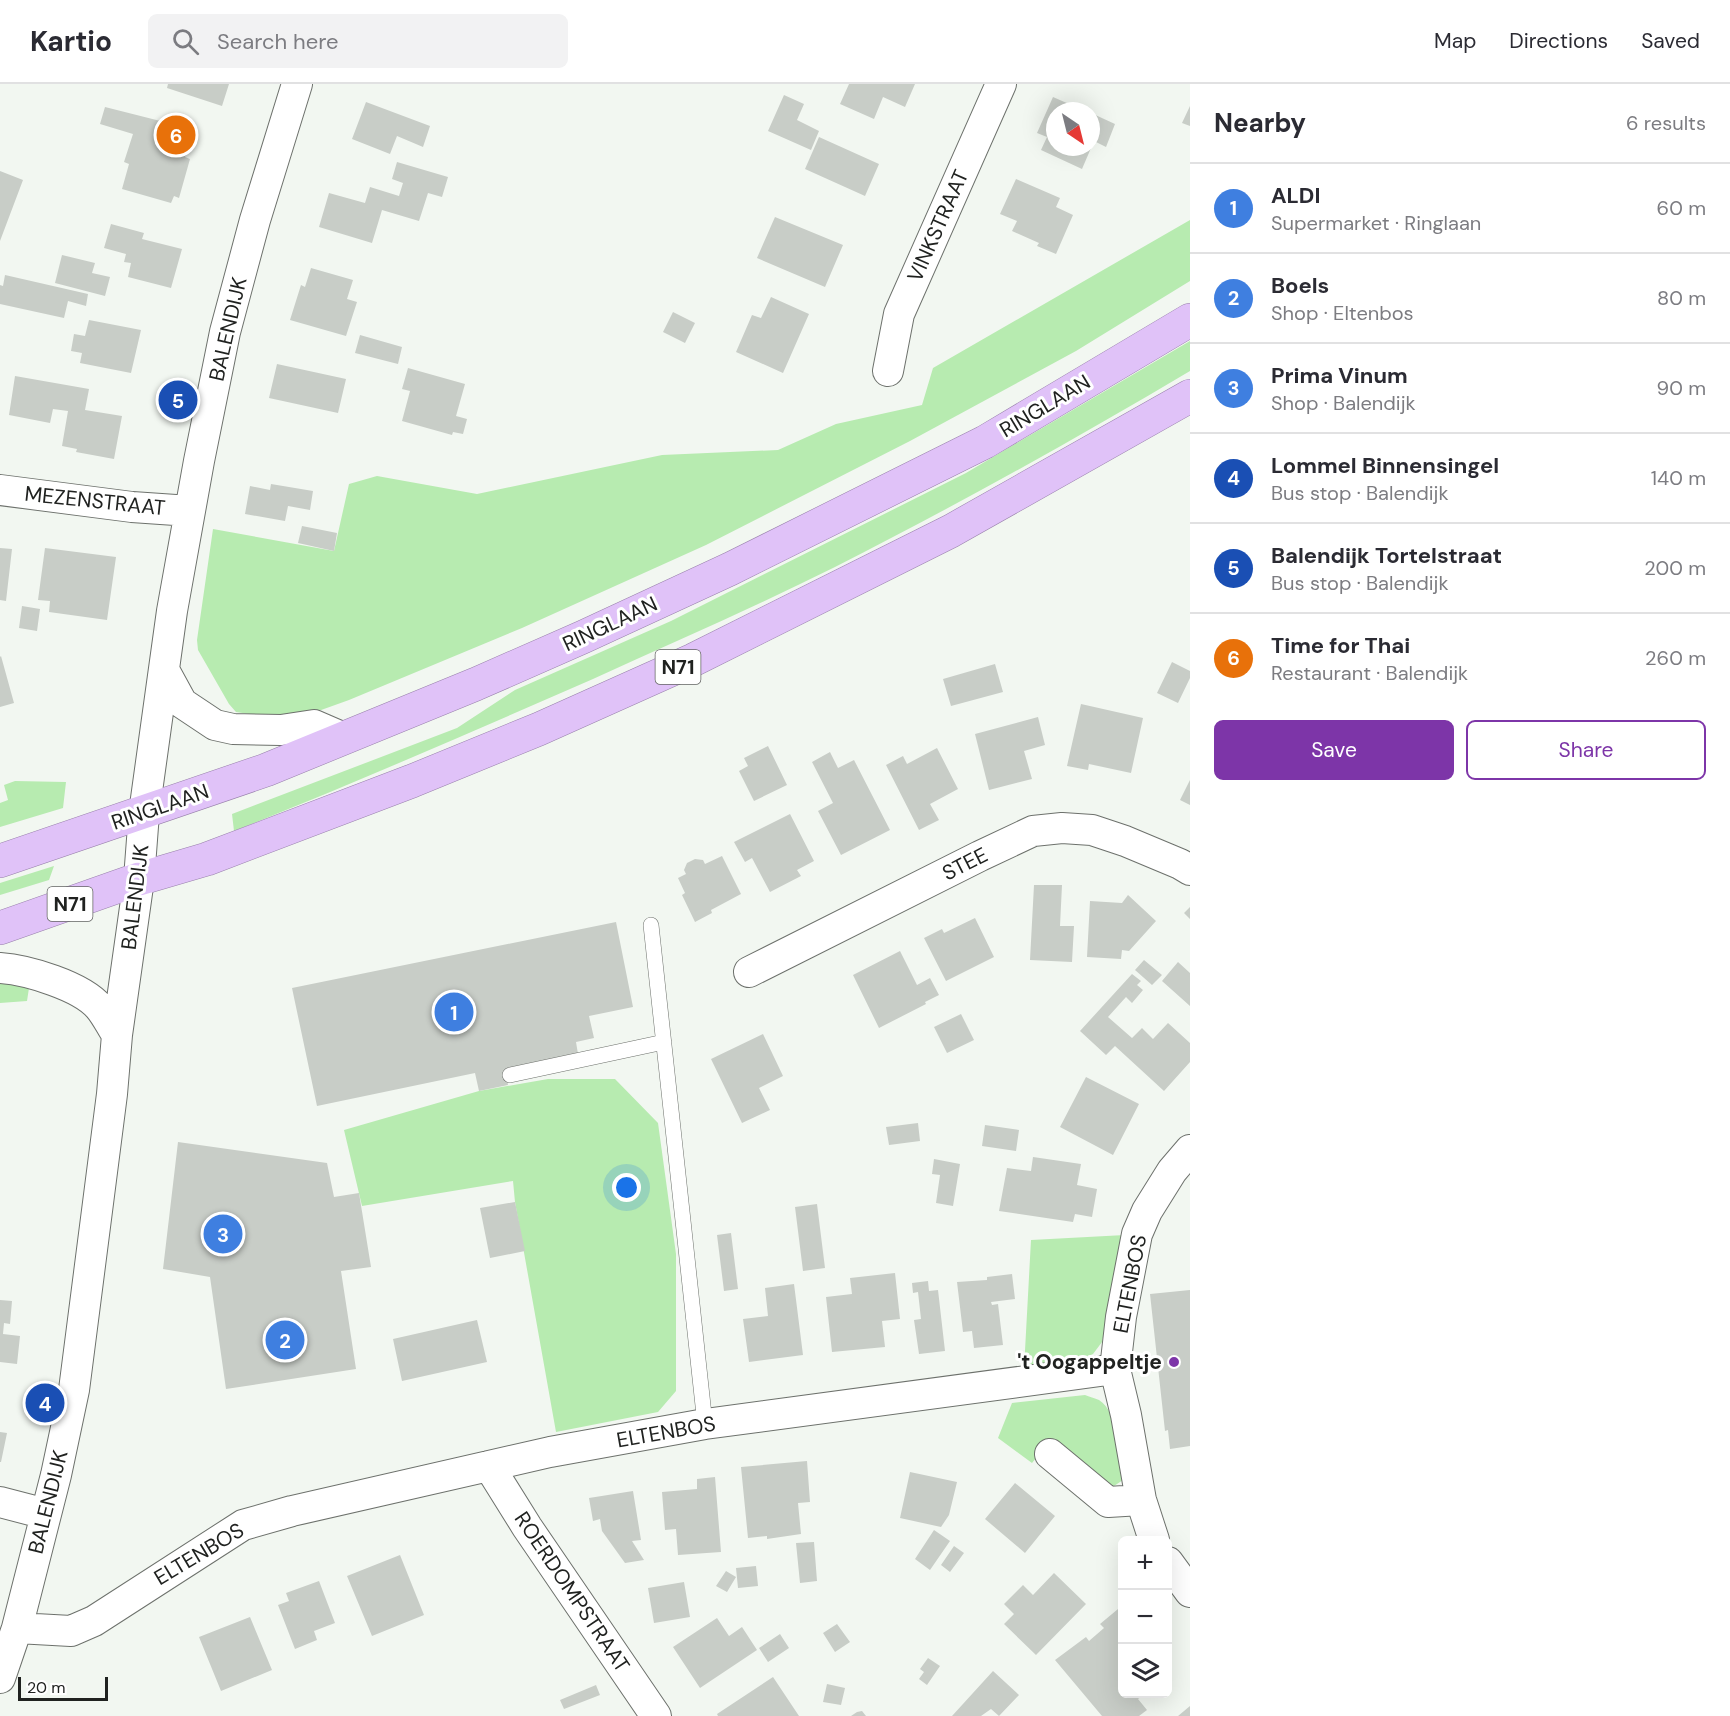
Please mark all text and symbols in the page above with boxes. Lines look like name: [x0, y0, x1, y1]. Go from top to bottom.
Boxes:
search box: [148, 14, 568, 68]
text: Kartio: [30, 23, 112, 60]
icon: search: [169, 25, 202, 58]
text: Search here: [217, 27, 338, 56]
text: Map: [1434, 27, 1476, 55]
text: Directions: [1509, 27, 1608, 55]
text: Saved: [1641, 27, 1700, 55]
north arrow: [1046, 102, 1100, 156]
text: Nearby: [1214, 106, 1306, 140]
text: 6 results: [1626, 110, 1706, 136]
pin: 6: [156, 112, 195, 158]
street label: VINKSTRAAT: [901, 165, 975, 286]
text: ALDI: [1271, 181, 1320, 210]
text: 1: [1230, 195, 1237, 221]
text: 60 m: [1657, 195, 1706, 221]
text: Supermarket · Ringlaan: [1271, 210, 1481, 236]
text: Boels: [1271, 271, 1329, 300]
street label: BALENDIJK: [202, 274, 254, 384]
text: 2: [1228, 285, 1239, 311]
text: 80 m: [1657, 285, 1706, 311]
text: Shop · Eltenbos: [1271, 300, 1414, 326]
text: Prima Vinum: [1271, 361, 1408, 390]
street label: RINGLAAN: [994, 368, 1096, 444]
text: 3: [1227, 375, 1240, 401]
text: 90 m: [1657, 375, 1706, 401]
pin: 5: [158, 378, 198, 422]
text: Shop · Balendijk: [1271, 390, 1416, 416]
text: Lommel Binnensingel: [1271, 451, 1499, 480]
text: 4: [1227, 465, 1240, 491]
text: 140 m: [1651, 465, 1706, 491]
street label: MEZENSTRAAT: [23, 480, 167, 522]
text: Bus stop · Balendijk: [1271, 480, 1449, 506]
text: Balendijk Tortelstraat: [1271, 541, 1502, 570]
text: 5: [1227, 555, 1240, 581]
text: 200 m: [1644, 555, 1706, 581]
text: Bus stop · Balendijk: [1271, 570, 1449, 596]
street label: RINGLAAN: [558, 590, 662, 658]
text: Time for Thai: [1271, 631, 1410, 660]
text: 6: [1227, 645, 1240, 671]
text: 260 m: [1645, 645, 1706, 671]
road number: N71: [656, 650, 700, 684]
text: Restaurant · Balendijk: [1271, 660, 1468, 686]
button: Save: [1214, 720, 1454, 780]
button: Share: [1466, 720, 1706, 780]
street label: RINGLAAN: [108, 777, 212, 837]
street label: STEE: [938, 841, 992, 887]
street label: BALENDIJK: [115, 843, 155, 951]
road number: N71: [48, 887, 92, 921]
pin: 1: [434, 990, 474, 1034]
your location: [612, 1173, 641, 1202]
pin: 3: [204, 1212, 242, 1256]
street label: ELTENBOS: [1107, 1232, 1153, 1336]
pin: 2: [266, 1318, 304, 1362]
place label: 't Oogappeltje: [1017, 1348, 1162, 1376]
marker: 't Oogappeltje: [1167, 1355, 1181, 1369]
pin: 4: [26, 1380, 64, 1426]
street label: ELTENBOS: [614, 1410, 718, 1454]
street label: BALENDIJK: [22, 1447, 74, 1557]
street label: ROERDOMPSTRAAT: [508, 1506, 636, 1678]
street label: ELTENBOS: [149, 1516, 249, 1592]
map controls: [1118, 1536, 1172, 1698]
button: +: [1118, 1536, 1172, 1590]
button: −: [1118, 1590, 1172, 1644]
button: layers: [1118, 1644, 1172, 1698]
scale bar: [18, 1674, 108, 1702]
text: 20 m: [27, 1677, 66, 1698]

